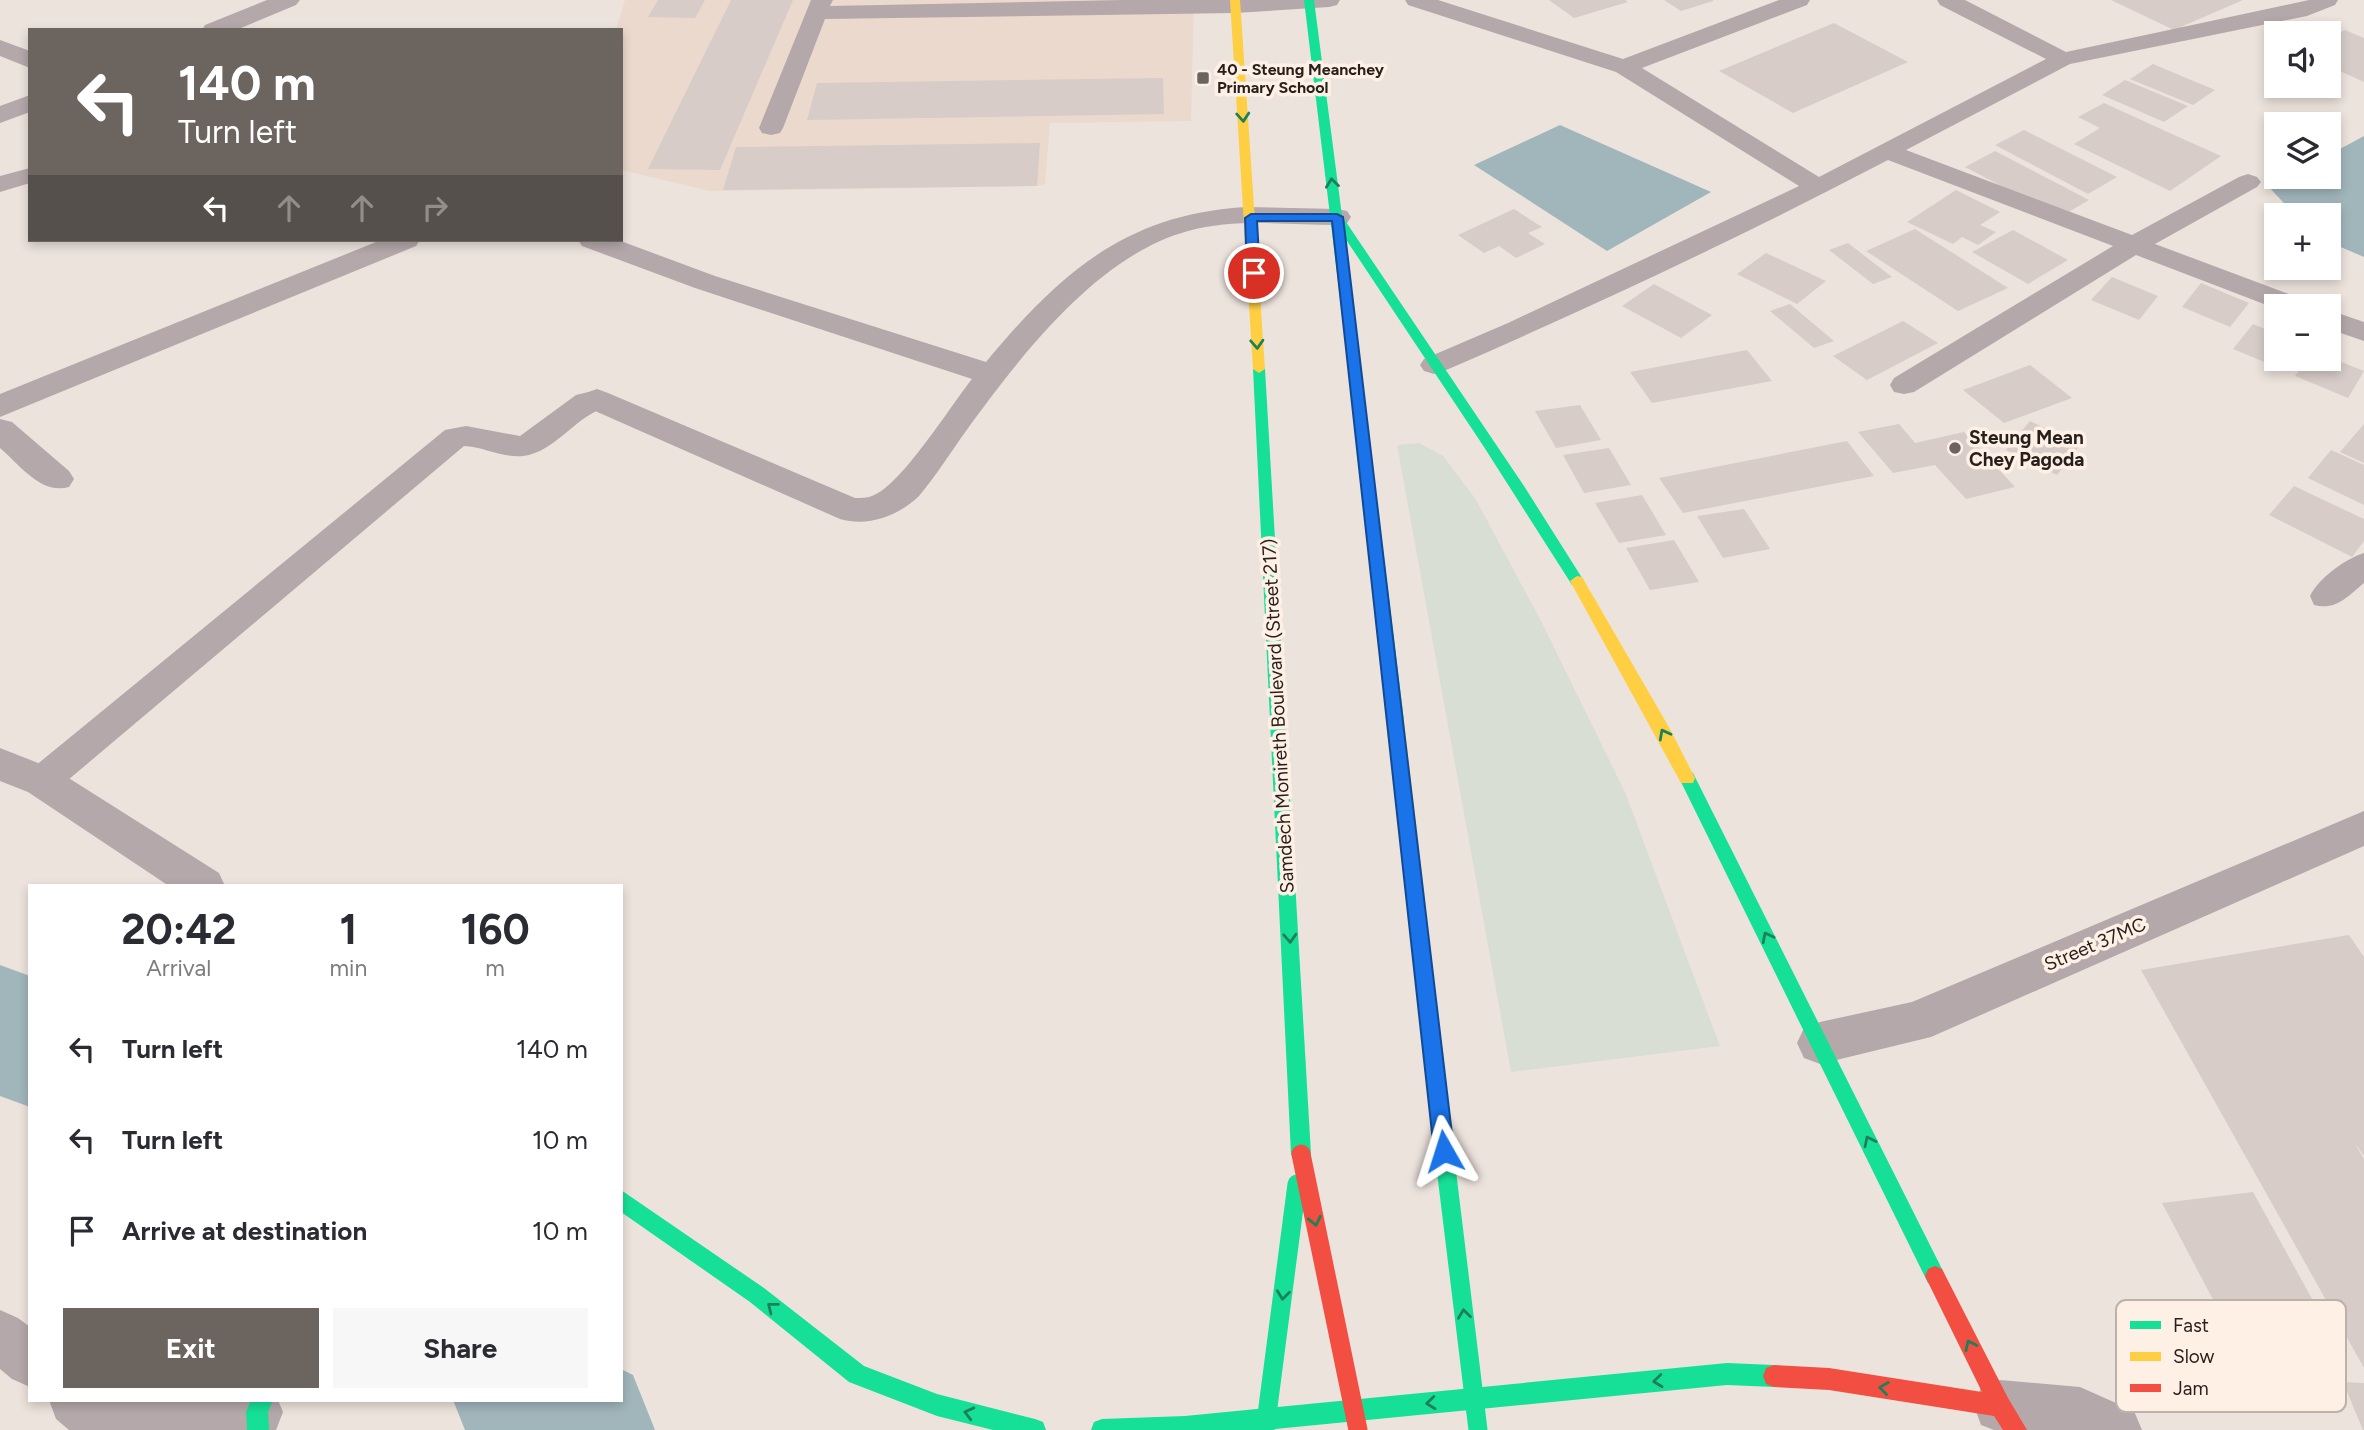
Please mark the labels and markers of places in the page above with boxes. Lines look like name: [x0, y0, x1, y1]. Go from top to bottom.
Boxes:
place label: 40 - Steung Meanchey Primary School: [1217, 60, 1385, 97]
marker: 40 - Steung Meanchey Primary School: [1195, 70, 1211, 86]
pin: [1224, 243, 1284, 303]
place label: Steung Mean Chey Pagoda: [1969, 426, 2084, 471]
marker: Steung Mean Chey Pagoda: [1947, 440, 1963, 456]

